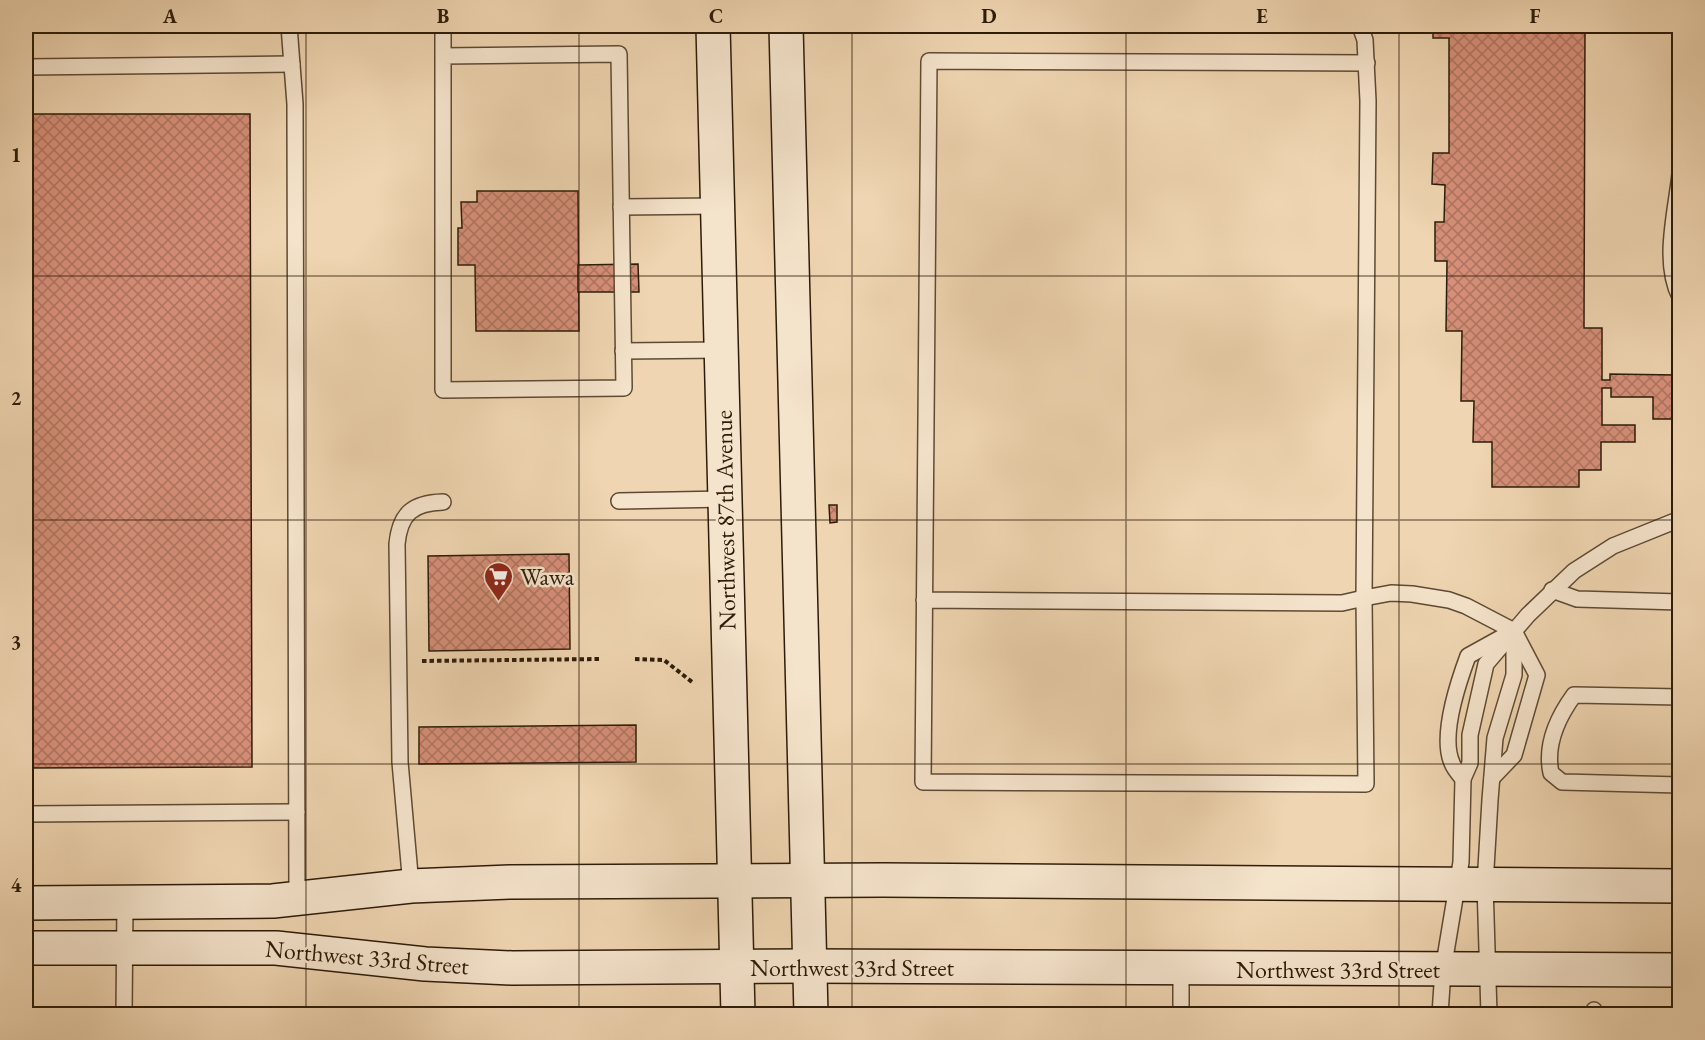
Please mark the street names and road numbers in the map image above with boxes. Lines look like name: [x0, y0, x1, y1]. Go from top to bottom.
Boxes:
street label: Northwest 87th Avenue: [708, 410, 742, 630]
street label: Northwest 33rd Street: [264, 933, 471, 981]
street label: Northwest 33rd Street: [750, 952, 955, 983]
street label: Northwest 33rd Street: [1236, 954, 1441, 985]

